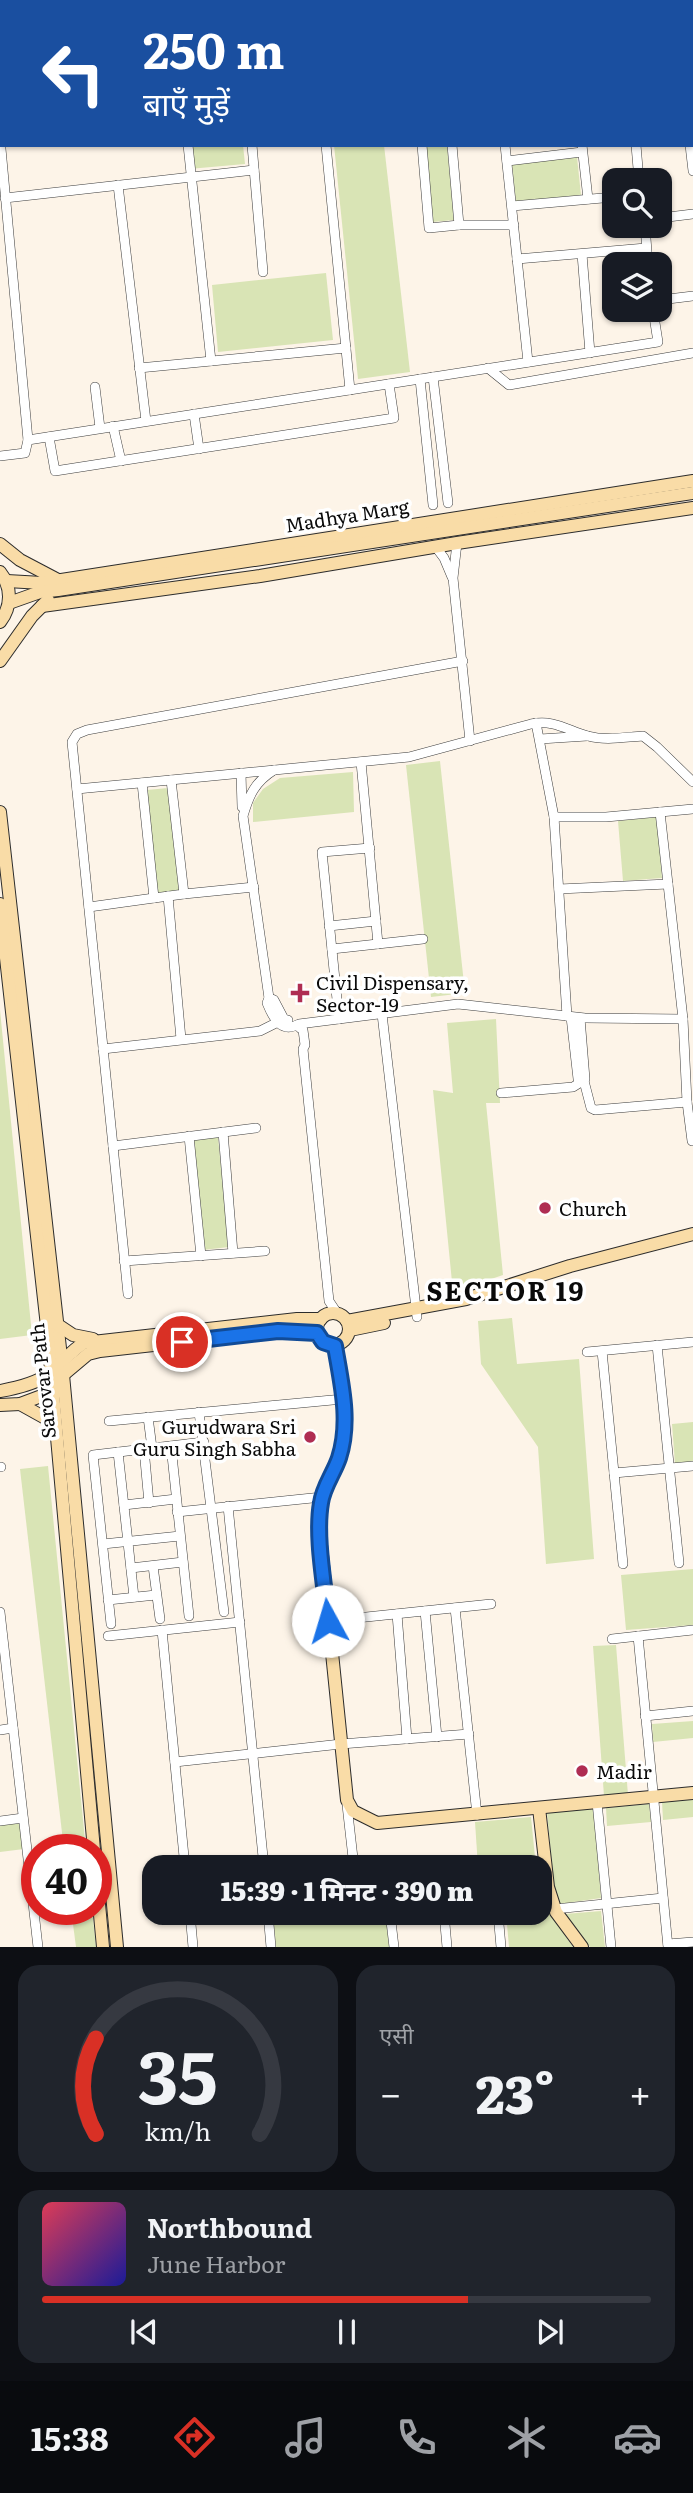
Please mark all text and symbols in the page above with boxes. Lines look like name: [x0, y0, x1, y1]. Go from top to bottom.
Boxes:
text: 250 m: [143, 11, 285, 84]
icon: left: [28, 28, 119, 119]
text: बाएँ मुड़ें: [143, 78, 230, 126]
map controls: [602, 168, 672, 322]
button: search: [602, 168, 672, 238]
button: layers: [602, 252, 672, 322]
street label: Madhya Marg: [283, 491, 411, 539]
place label: Civil Dispensary, Sector-19: [316, 968, 469, 1018]
marker: Civil Dispensary, Sector-19: [290, 983, 310, 1003]
place label: Church: [559, 1194, 627, 1222]
marker: Church: [537, 1200, 553, 1216]
district label: SECTOR 19: [426, 1270, 586, 1309]
pin: [152, 1312, 212, 1372]
street label: Sarovar Path: [22, 1322, 62, 1440]
icon: arrive: [163, 1323, 201, 1361]
place label: Gurudwara Sri Guru Singh Sabha: [133, 1412, 297, 1462]
marker: Gurudwara Sri Guru Singh Sabha: [302, 1429, 318, 1445]
position arrow: [291, 1584, 365, 1658]
place label: Madir: [596, 1757, 652, 1785]
marker: Madir: [574, 1763, 590, 1779]
speed limit sign: 40: [21, 1834, 112, 1925]
text: 15:39 · 1 मिनट · 390 m: [221, 1870, 473, 1909]
text: एसी: [380, 2017, 414, 2051]
text: 35: [138, 2019, 218, 2127]
text: 23°: [476, 2053, 555, 2130]
text: −: [380, 2063, 402, 2120]
text: +: [629, 2063, 651, 2120]
text: km/h: [144, 2112, 211, 2149]
text: Northbound: [147, 2207, 312, 2246]
text: June Harbor: [147, 2246, 285, 2280]
icon: previous: [125, 2313, 163, 2351]
icon: pause: [328, 2313, 366, 2351]
icon: next: [531, 2313, 569, 2351]
text: 15:38: [31, 2413, 109, 2461]
icon: directions: [170, 2413, 219, 2462]
icon: music: [281, 2413, 330, 2462]
icon: phone: [392, 2413, 441, 2462]
icon: climate: [502, 2413, 551, 2462]
icon: car: [613, 2413, 662, 2462]

